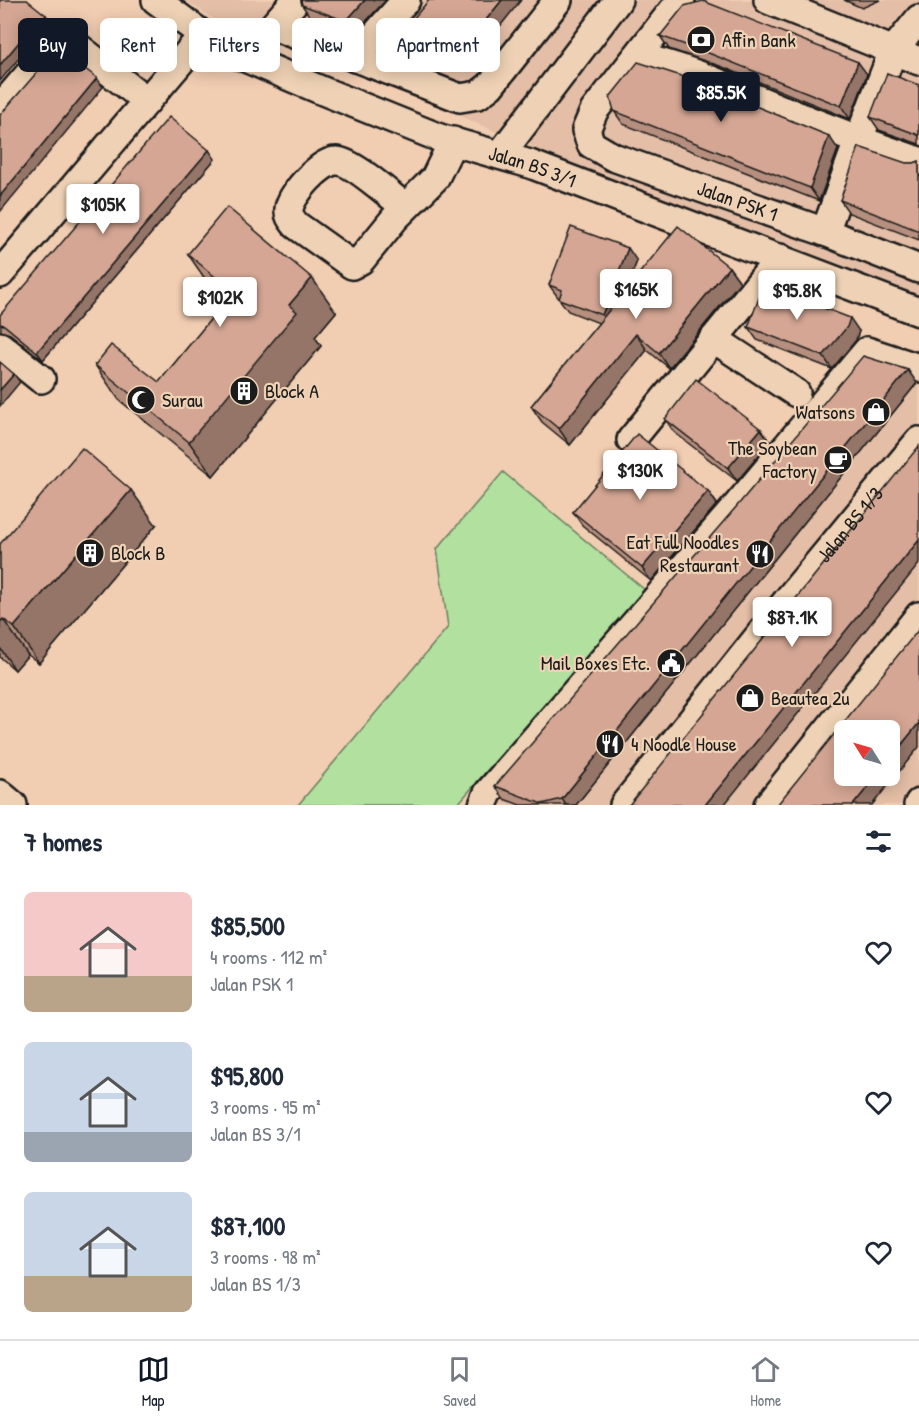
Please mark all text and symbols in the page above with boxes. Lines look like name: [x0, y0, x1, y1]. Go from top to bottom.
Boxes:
chip: Buy: [18, 18, 88, 72]
chip: Rent: [100, 18, 177, 72]
chip: Filters: [189, 18, 280, 72]
chip: New: [292, 18, 364, 72]
chip: Apartment: [376, 18, 500, 72]
bank icon: Affin Bank: [685, 24, 717, 56]
place label: Affin Bank: [722, 26, 796, 53]
pin: $85.5K: [672, 72, 770, 123]
text: $85.5K: [696, 78, 746, 105]
street label: Jalan BS 3/1: [486, 139, 580, 193]
street label: Jalan PSK 1: [694, 174, 781, 227]
pin: $105K: [61, 184, 145, 235]
text: $105K: [80, 190, 126, 217]
pin: $165K: [594, 269, 678, 320]
pin: $95.8K: [748, 270, 846, 321]
text: $165K: [614, 275, 658, 302]
text: $95.8K: [772, 276, 822, 303]
pin: $102K: [178, 277, 262, 328]
text: $102K: [197, 283, 243, 310]
building icon: Block A: [228, 375, 260, 407]
place label: Block A: [265, 377, 319, 404]
mosque icon: Surau: [125, 384, 157, 416]
place label: Surau: [162, 386, 203, 413]
shop icon: Watsons: [860, 396, 892, 428]
place label: Watsons: [795, 398, 855, 425]
place label: The Soybean Factory: [728, 434, 817, 484]
cafe icon: The Soybean Factory: [822, 444, 854, 476]
pin: $130K: [598, 450, 682, 501]
text: $130K: [617, 456, 663, 483]
street label: Jalan BS 1/3: [810, 481, 889, 568]
place label: Eat Full Noodles Restaurant: [627, 528, 740, 578]
building icon: Block B: [74, 537, 106, 569]
restaurant icon: Eat Full Noodles Restaurant: [744, 538, 776, 570]
place label: Block B: [111, 539, 165, 566]
pin: $87.1K: [743, 597, 841, 648]
text: $87.1K: [767, 603, 817, 630]
public building icon: Mail Boxes Etc.: [655, 647, 687, 679]
place label: Mail Boxes Etc.: [541, 649, 650, 676]
shop icon: Beautea 2u: [734, 682, 766, 714]
place label: Beautea 2u: [771, 684, 850, 711]
north arrow: [834, 720, 900, 786]
map controls: [834, 720, 900, 786]
restaurant icon: 4 Noodle House: [594, 728, 626, 760]
place label: 4 Noodle House: [631, 730, 737, 757]
text: 7 homes: [24, 824, 102, 859]
icon: filters: [862, 825, 895, 858]
text: $85,500: [210, 908, 285, 943]
icon: home: [72, 916, 144, 988]
icon: heart: [862, 936, 895, 969]
text: 4 rooms · 112 m²: [210, 943, 327, 970]
text: Jalan PSK 1: [210, 970, 293, 997]
text: $95,800: [210, 1058, 284, 1093]
icon: home: [72, 1066, 144, 1138]
icon: heart: [862, 1086, 895, 1119]
text: 3 rooms · 95 m²: [210, 1093, 320, 1120]
text: Jalan BS 3/1: [210, 1120, 301, 1147]
text: $87,100: [210, 1208, 285, 1243]
icon: home: [72, 1216, 144, 1288]
icon: heart: [862, 1236, 895, 1269]
text: 3 rooms · 98 m²: [210, 1243, 321, 1270]
text: Jalan BS 1/3: [210, 1270, 301, 1297]
tab: Map: [137, 1353, 170, 1411]
tab: Saved: [443, 1353, 476, 1411]
tab: Home: [749, 1353, 782, 1411]

